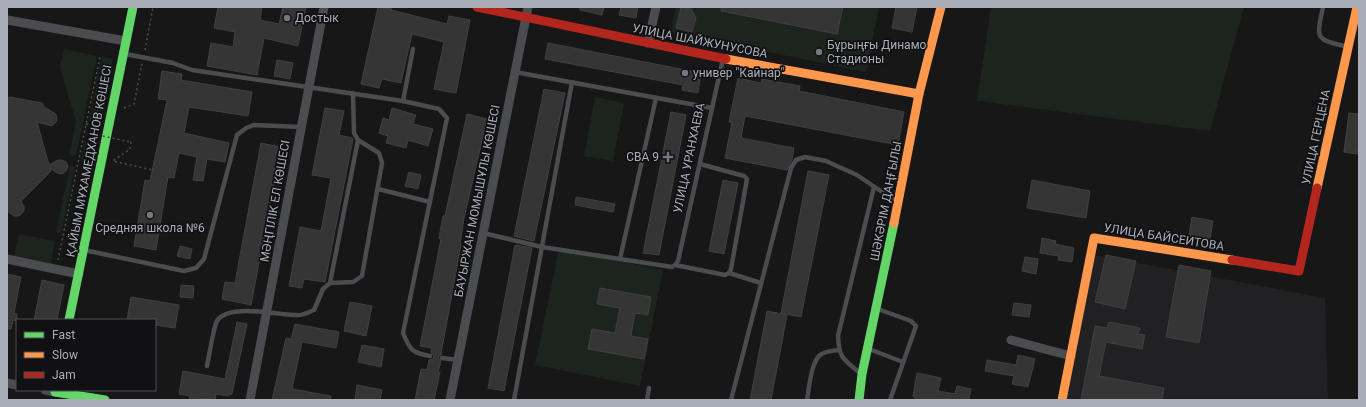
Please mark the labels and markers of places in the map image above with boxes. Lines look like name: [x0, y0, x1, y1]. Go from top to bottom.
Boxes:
place label: Достык: [295, 11, 339, 25]
marker: Достык: [282, 13, 292, 23]
place label: Бұрыңғы Динамо Стадионы: [827, 38, 927, 66]
marker: Бұрыңғы Динамо Стадионы: [814, 47, 824, 57]
place label: универ "Кайнар": [693, 66, 784, 80]
marker: универ "Кайнар": [680, 68, 690, 78]
place label: СВА 9: [626, 150, 659, 164]
marker: СВА 9: [662, 151, 674, 163]
marker: Средняя школа №6: [145, 210, 155, 220]
place label: Средняя школа №6: [95, 221, 205, 235]

